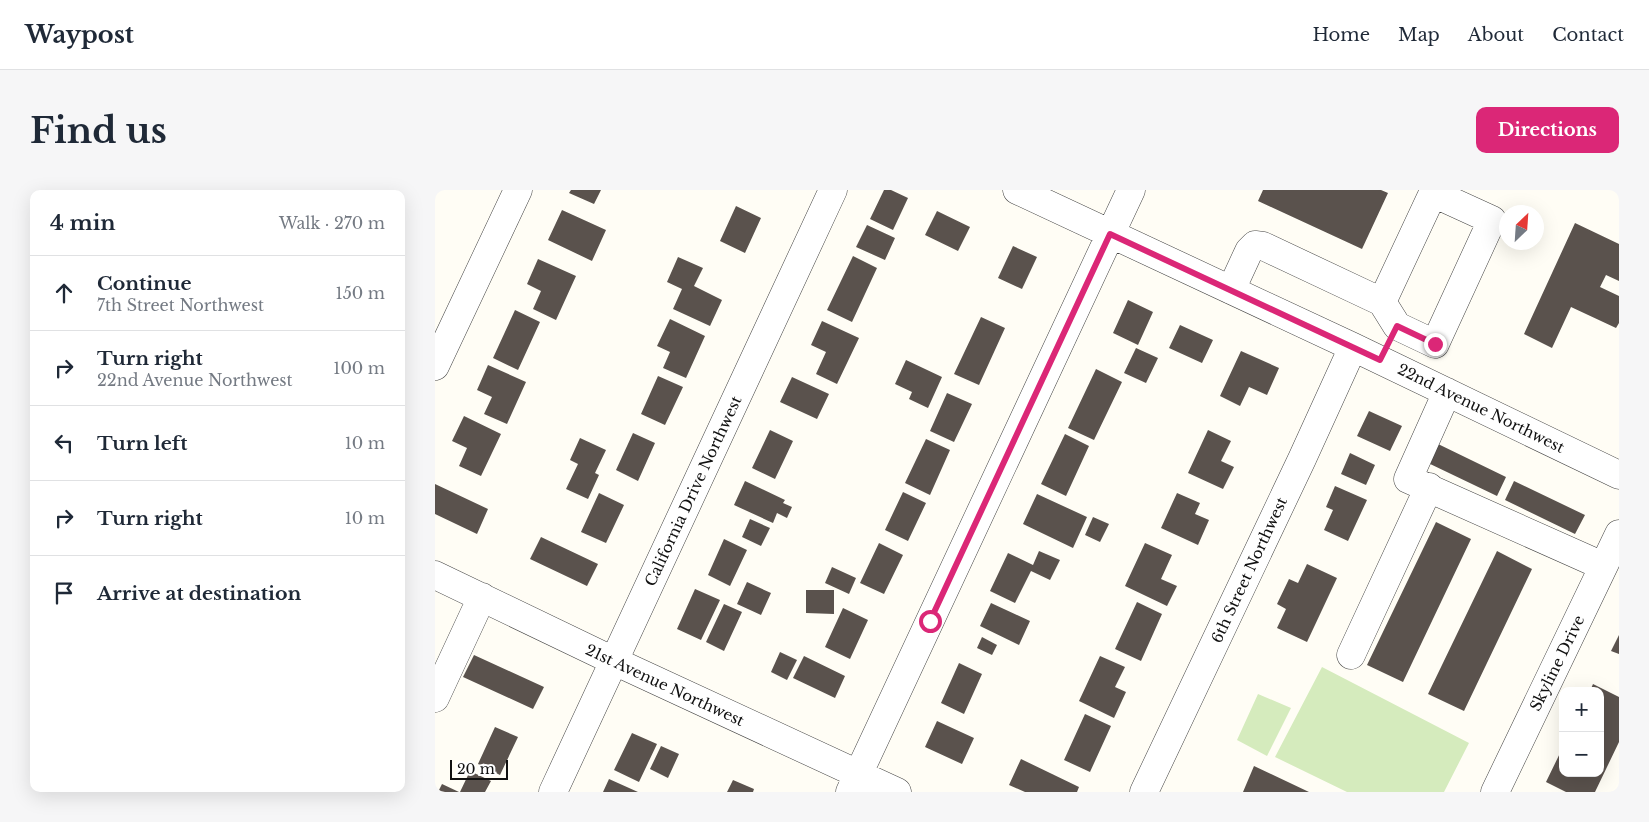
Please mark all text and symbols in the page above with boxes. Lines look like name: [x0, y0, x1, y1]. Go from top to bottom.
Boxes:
text: Waypost: [25, 20, 134, 49]
text: Home: [1312, 24, 1370, 46]
text: Map: [1398, 24, 1440, 46]
text: About: [1468, 24, 1524, 46]
text: Contact: [1552, 24, 1624, 46]
button: Directions: [1476, 107, 1619, 153]
text: Find us: [30, 109, 167, 152]
north arrow: [1499, 205, 1544, 250]
text: 4 min: [50, 210, 116, 236]
text: Walk · 270 m: [279, 213, 385, 233]
text: Continue: [97, 272, 192, 295]
icon: ahead: [50, 279, 78, 307]
text: 150 m: [336, 283, 385, 303]
text: 7th Street Northwest: [97, 295, 264, 315]
route end: [1424, 333, 1447, 356]
text: Turn right: [97, 347, 203, 370]
icon: right: [50, 354, 78, 382]
text: 100 m: [333, 358, 385, 378]
street label: 22nd Avenue Northwest: [1394, 359, 1568, 457]
text: 22nd Avenue Northwest: [97, 370, 293, 390]
street label: California Drive Northwest: [641, 393, 746, 589]
icon: left: [50, 429, 78, 457]
text: Turn left: [97, 432, 188, 455]
text: 10 m: [345, 433, 385, 453]
street label: 6th Street Northwest: [1207, 494, 1291, 646]
icon: right: [50, 504, 78, 532]
text: Turn right: [97, 507, 203, 530]
text: 10 m: [345, 508, 385, 528]
icon: arrive: [50, 579, 78, 607]
text: Arrive at destination: [97, 582, 301, 605]
route start: [919, 610, 942, 633]
street label: Skyline Drive: [1526, 612, 1588, 714]
street label: 21st Avenue Northwest: [583, 640, 748, 730]
map controls: [1559, 687, 1604, 777]
button: +: [1559, 687, 1604, 732]
button: −: [1559, 732, 1604, 777]
scale bar: [450, 757, 507, 780]
text: 20 m: [457, 760, 495, 778]

